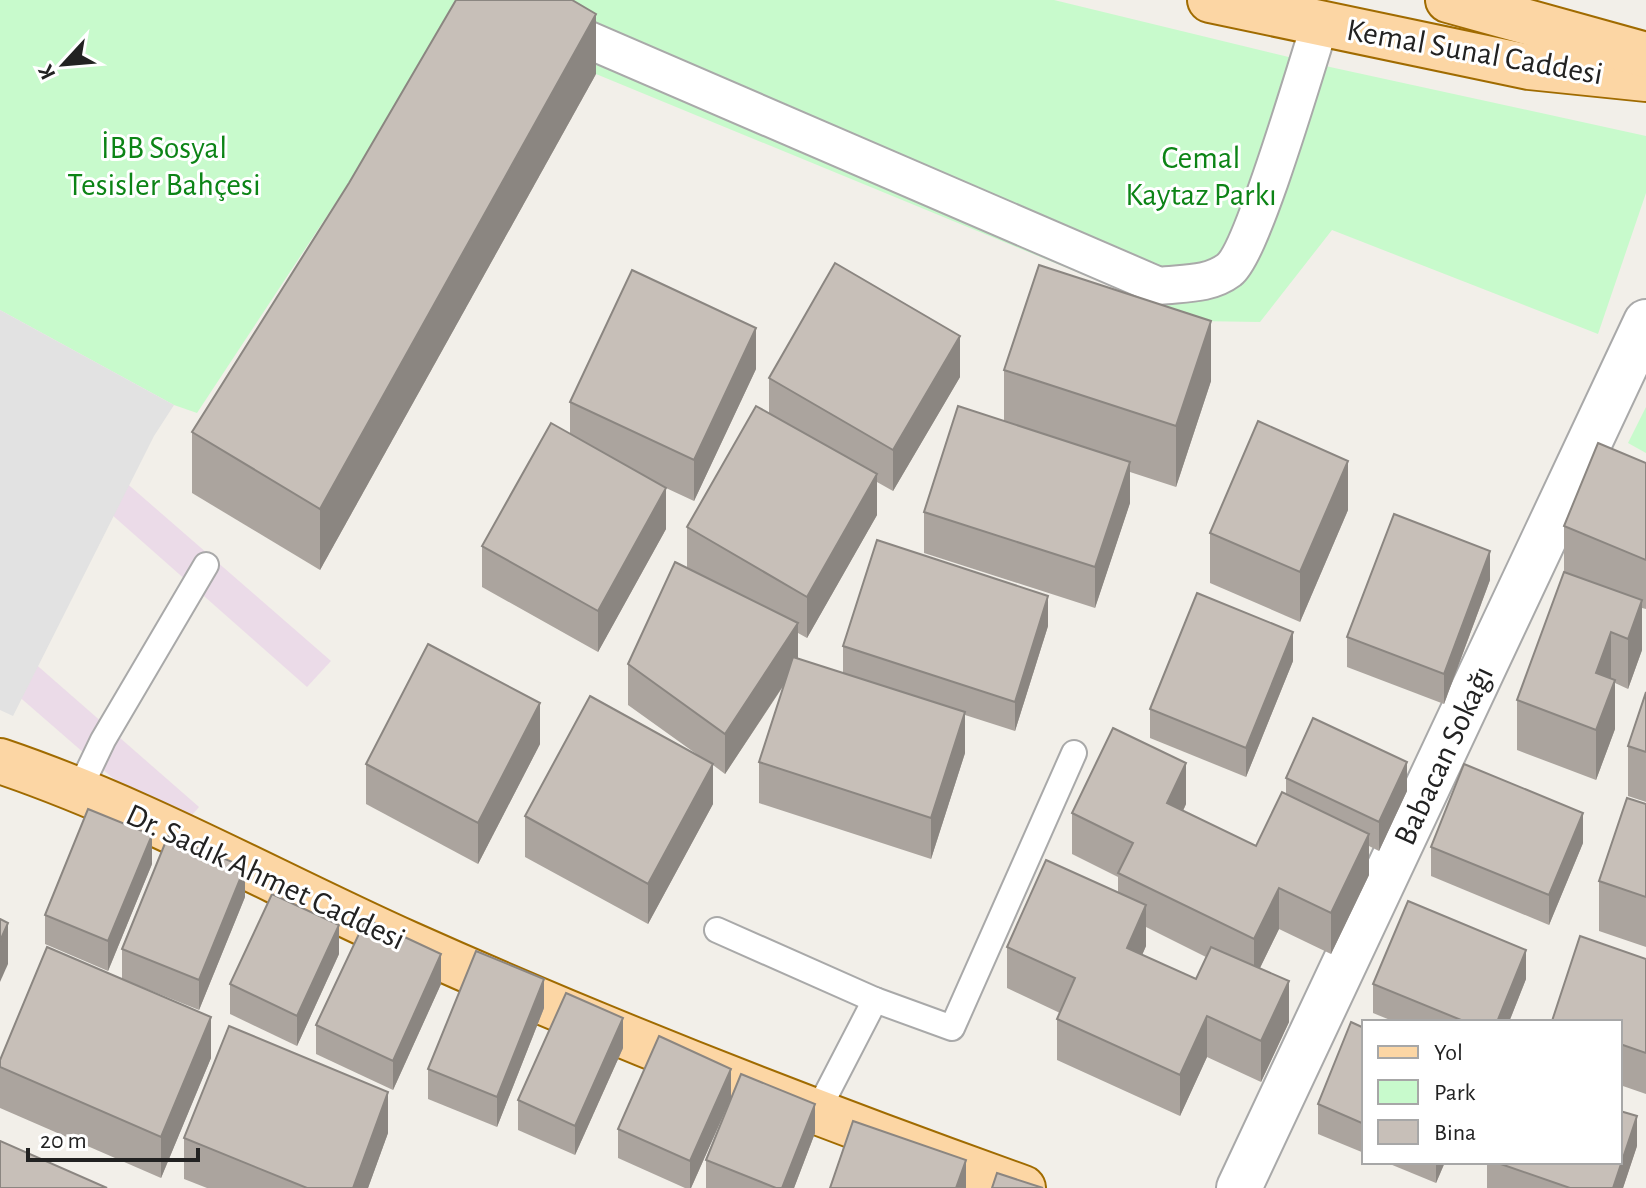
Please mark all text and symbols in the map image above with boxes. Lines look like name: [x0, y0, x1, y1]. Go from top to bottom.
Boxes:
street label: Kemal Sunal Caddesi: [1344, 14, 1605, 90]
north arrow: [24, 24, 104, 104]
text: K: [34, 61, 60, 83]
park label: İBB Sosyal Tesisler Bahçesi: [67, 131, 261, 201]
park label: Cemal Kaytaz Parkı: [1125, 142, 1277, 211]
street label: Babacan Sokağı: [1388, 661, 1499, 850]
street label: Dr. Sadık Ahmet Caddesi: [121, 798, 410, 956]
legend: [1362, 1020, 1622, 1164]
text: Yol: [1434, 1041, 1463, 1065]
text: Park: [1434, 1081, 1475, 1105]
scale bar: [28, 1112, 198, 1162]
text: Bina: [1434, 1121, 1476, 1145]
text: 20 m: [40, 1129, 87, 1153]

